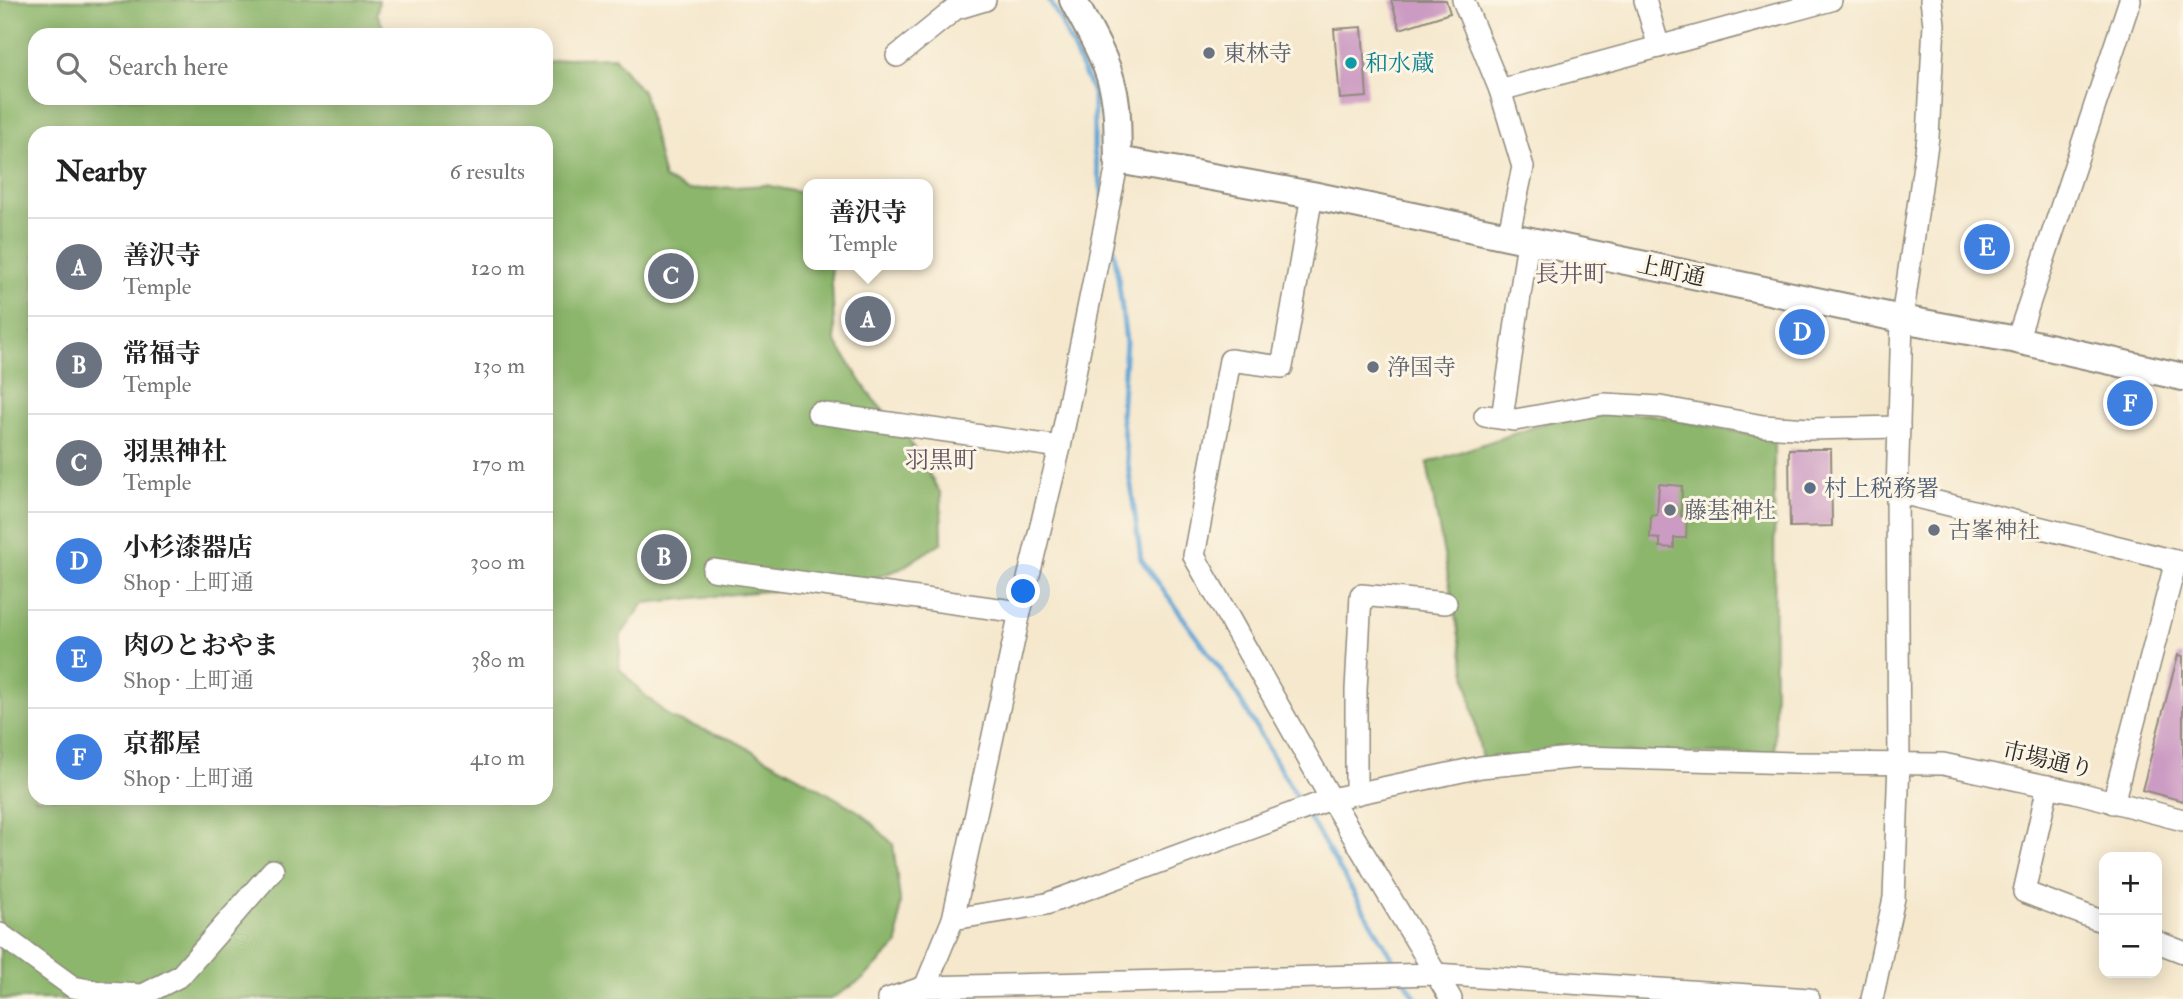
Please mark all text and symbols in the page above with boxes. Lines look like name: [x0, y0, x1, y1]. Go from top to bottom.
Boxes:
search box: [28, 28, 553, 105]
place label: 東林寺: [1223, 39, 1292, 68]
marker: 東林寺: [1201, 45, 1217, 61]
icon: search: [52, 48, 90, 86]
place label: 和水蔵: [1365, 49, 1434, 78]
text: Search here: [108, 51, 228, 83]
marker: 和水蔵: [1343, 55, 1359, 71]
text: Nearby: [56, 153, 146, 190]
text: 6 results: [450, 157, 525, 186]
popup: [803, 179, 933, 270]
text: 善沢寺: [829, 197, 907, 229]
pin: E: [1964, 221, 2010, 273]
text: Temple: [829, 229, 897, 258]
text: 善沢寺: [123, 240, 201, 272]
pin: C: [648, 250, 694, 302]
street label: 上町通: [1634, 250, 1708, 292]
text: A: [72, 253, 86, 282]
text: 120 m: [471, 253, 525, 282]
district label: 長井町: [1535, 259, 1607, 290]
text: Temple: [123, 272, 191, 301]
pin: A: [845, 293, 891, 345]
pin: D: [1779, 306, 1825, 358]
text: 常福寺: [123, 338, 201, 370]
text: B: [71, 351, 87, 380]
text: 130 m: [473, 351, 525, 380]
place label: 浄国寺: [1387, 353, 1456, 382]
marker: 浄国寺: [1365, 359, 1381, 375]
text: Temple: [123, 370, 191, 399]
pin: F: [2107, 377, 2153, 429]
text: 羽黒神社: [123, 436, 227, 468]
district label: 羽黒町: [905, 445, 977, 476]
text: C: [71, 449, 87, 478]
text: 170 m: [472, 449, 525, 478]
text: Temple: [123, 468, 191, 497]
place label: 村上税務署: [1824, 474, 1939, 503]
marker: 村上税務署: [1802, 480, 1818, 496]
place label: 藤基神社: [1684, 496, 1776, 525]
marker: 藤基神社: [1662, 502, 1678, 518]
place label: 古峯神社: [1948, 516, 2040, 545]
marker: 古峯神社: [1926, 522, 1942, 538]
pin: B: [641, 531, 687, 583]
text: 小杉漆器店: [123, 532, 253, 564]
text: D: [70, 547, 88, 576]
text: 300 m: [470, 547, 525, 576]
text: Shop · 上町通: [123, 568, 254, 597]
your location: [1006, 574, 1040, 608]
text: 肉のとおやま: [123, 630, 279, 662]
text: E: [71, 645, 87, 674]
text: 380 m: [471, 645, 525, 674]
text: Shop · 上町通: [123, 666, 254, 695]
text: 京都屋: [123, 728, 201, 760]
street label: 市場通り: [2000, 736, 2096, 784]
text: F: [72, 743, 86, 772]
text: 410 m: [470, 743, 525, 772]
text: Shop · 上町通: [123, 764, 254, 793]
map controls: [2099, 852, 2162, 978]
button: +: [2099, 852, 2162, 915]
button: −: [2099, 915, 2162, 978]

